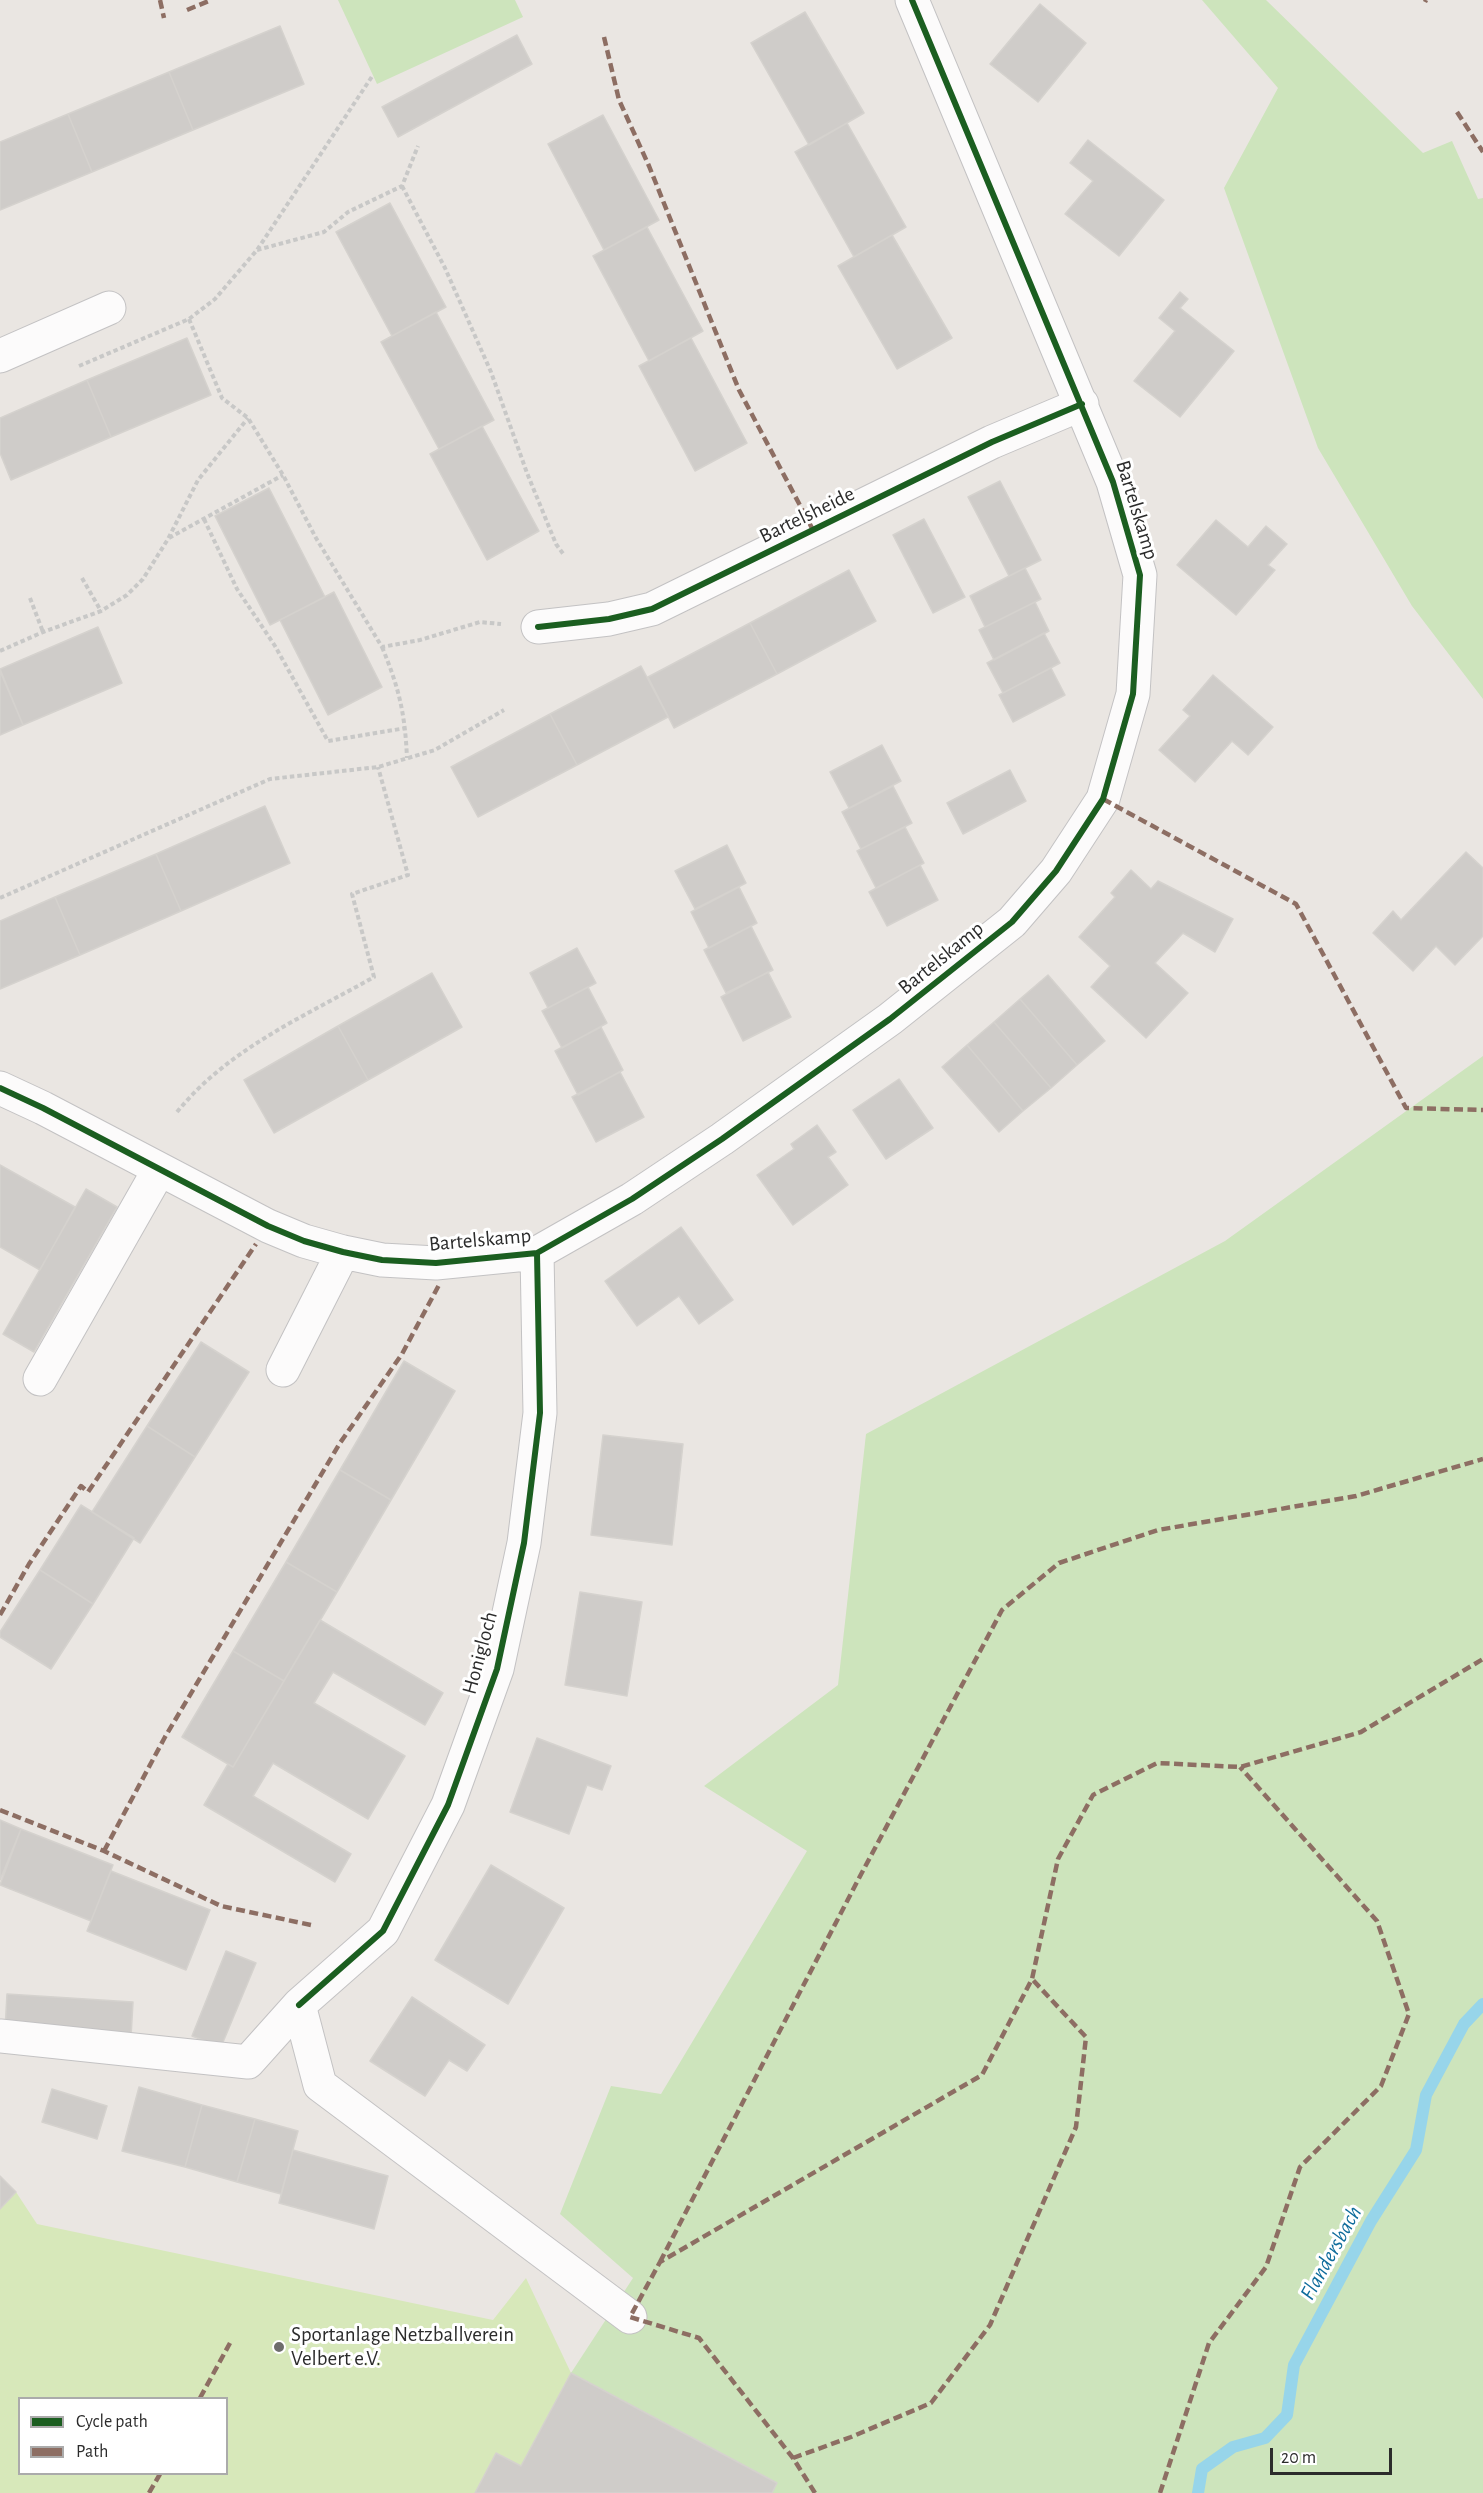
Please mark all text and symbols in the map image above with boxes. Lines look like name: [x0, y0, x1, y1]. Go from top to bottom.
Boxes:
street label: Bartelskamp: [1110, 457, 1164, 563]
street label: Bartelsheide: [755, 481, 859, 549]
street label: Bartelskamp: [893, 916, 989, 1000]
street label: Bartelskamp: [428, 1223, 532, 1257]
street label: Honigloch: [457, 1609, 503, 1697]
water label: Flandersbach: [1294, 2201, 1368, 2305]
place label: Sportanlage Netzballverein Velbert e.V.: [291, 2322, 514, 2372]
marker: Sportanlage Netzballverein Velbert e.V.: [272, 2340, 286, 2354]
legend: [18, 2397, 228, 2475]
text: Cycle path: [76, 2413, 148, 2431]
scale bar: [1273, 2436, 1394, 2474]
text: Path: [76, 2443, 108, 2461]
text: 20 m: [1281, 2449, 1316, 2467]

